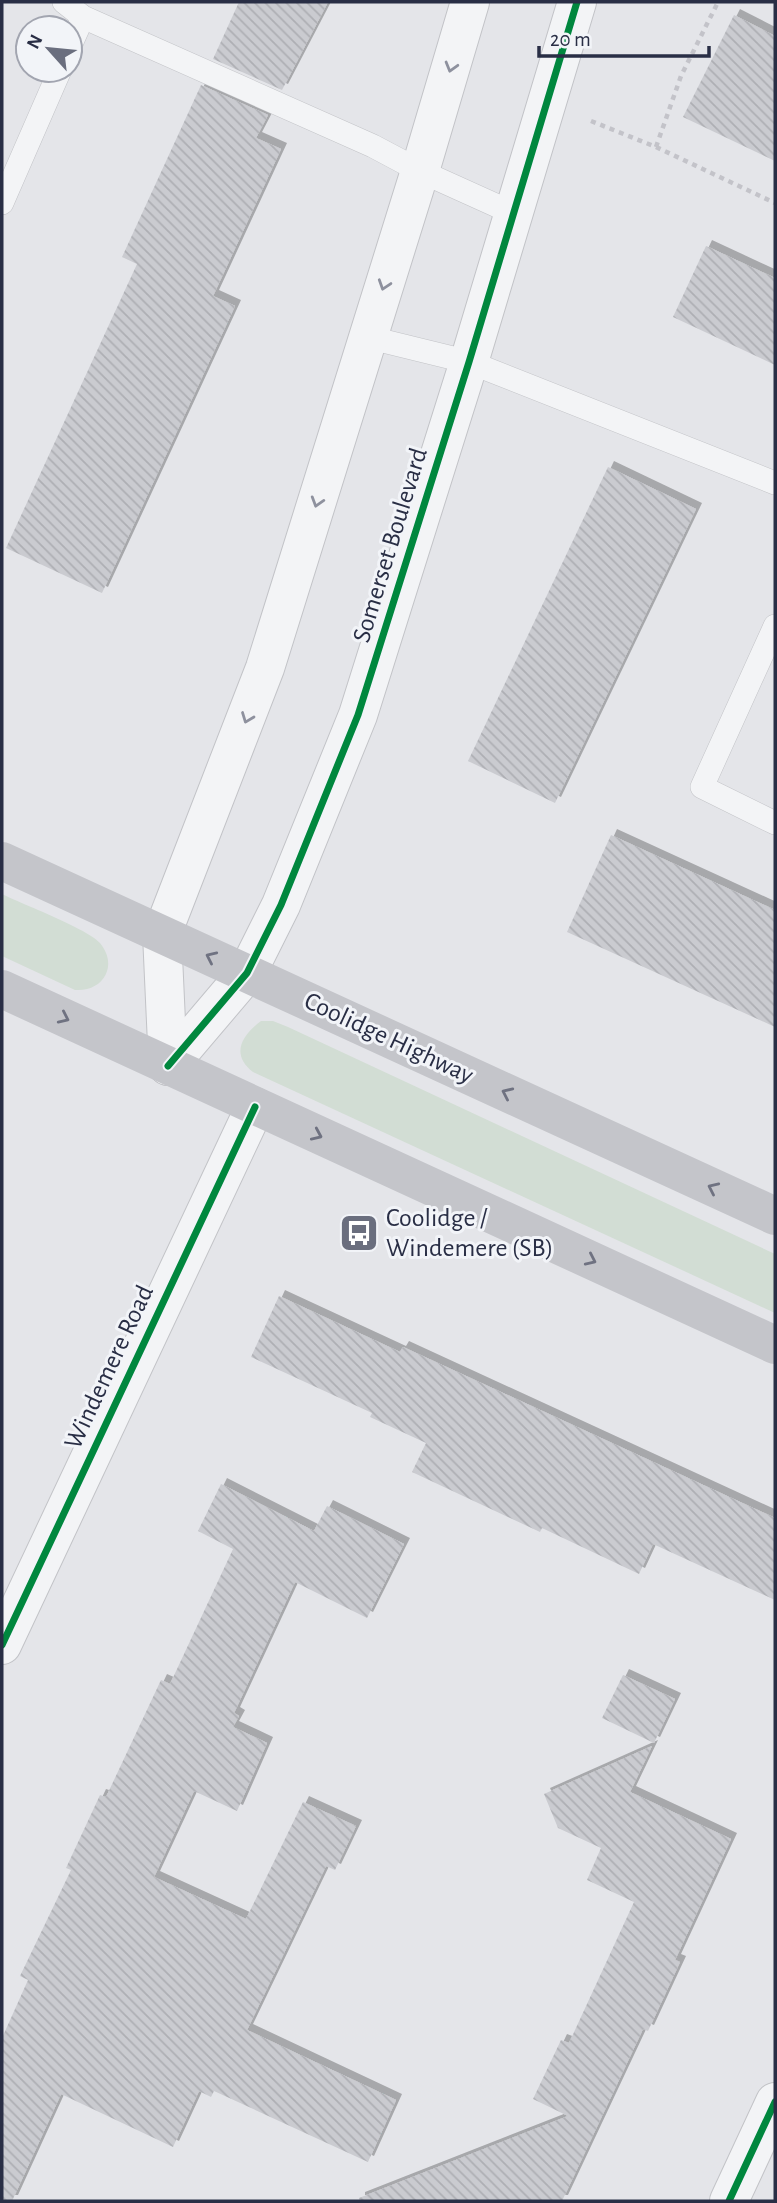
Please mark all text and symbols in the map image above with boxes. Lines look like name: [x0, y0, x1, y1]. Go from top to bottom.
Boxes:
north arrow: [14, 14, 84, 84]
scale bar: [539, 14, 709, 58]
text: 20 m: [550, 29, 591, 50]
text: N: [24, 32, 47, 52]
one-way arrow: [444, 61, 459, 73]
one-way arrow: [378, 278, 392, 290]
street label: Somerset Boulevard: [348, 445, 432, 645]
one-way arrow: [310, 496, 325, 508]
one-way arrow: [241, 712, 255, 724]
one-way arrow: [206, 951, 218, 965]
street label: Coolidge Highway: [300, 987, 478, 1089]
one-way arrow: [57, 1010, 69, 1024]
one-way arrow: [501, 1087, 514, 1101]
one-way arrow: [310, 1127, 323, 1141]
one-way arrow: [708, 1182, 720, 1196]
place label: Coolidge / Windemere (SB): [386, 1205, 554, 1261]
bus stop icon: Coolidge / Windemere (SB): [338, 1212, 380, 1254]
one-way arrow: [584, 1252, 596, 1266]
street label: Windemere Road: [60, 1281, 158, 1453]

